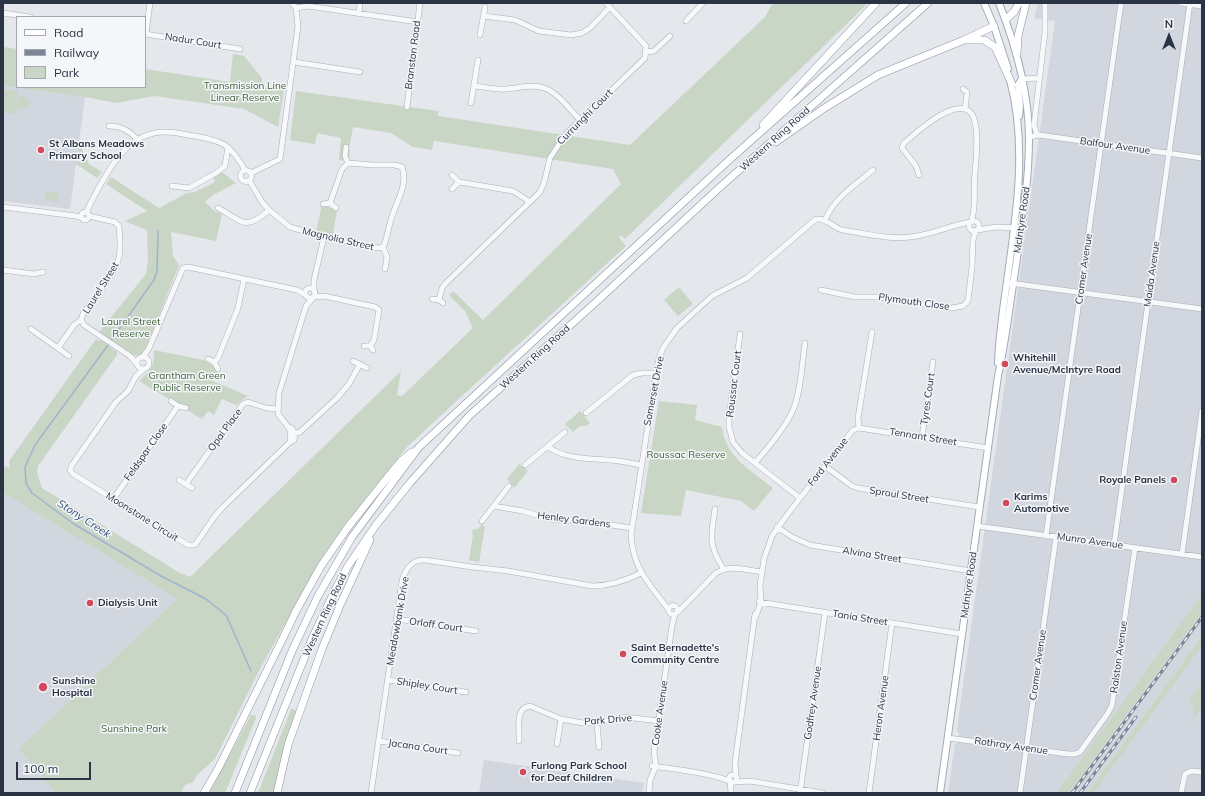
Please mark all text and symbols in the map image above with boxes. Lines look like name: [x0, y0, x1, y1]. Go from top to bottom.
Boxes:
legend: [16, 16, 146, 88]
north arrow: [1149, 16, 1189, 56]
text: N: [1165, 17, 1173, 31]
street label: Branston Road: [403, 20, 423, 90]
text: Road: [54, 25, 83, 40]
street label: Nadur Court: [164, 31, 222, 51]
text: Railway: [54, 45, 99, 60]
text: Park: [54, 65, 79, 80]
park label: Transmission Line Linear Reserve: [204, 80, 286, 104]
street label: Currunghi Court: [555, 87, 615, 147]
street label: Western Ring Road: [737, 104, 813, 174]
street label: Balfour Avenue: [1079, 135, 1151, 157]
place label: St Albans Meadows Primary School: [49, 138, 144, 162]
marker: St Albans Meadows Primary School: [36, 145, 46, 155]
street label: McIntyre Road: [1011, 186, 1033, 254]
street label: Magnolia Street: [301, 225, 375, 253]
street label: Cromer Avenue: [1073, 233, 1095, 305]
street label: Maida Avenue: [1141, 240, 1163, 308]
street label: Laurel Street: [80, 260, 122, 316]
street label: Plymouth Close: [878, 291, 950, 313]
park label: Laurel Street Reserve: [102, 316, 160, 340]
street label: Western Ring Road: [497, 322, 573, 392]
street label: Roussac Court: [724, 350, 744, 418]
place label: Whitehill Avenue/McIntyre Road: [1013, 352, 1121, 376]
street label: Somerset Drive: [641, 355, 667, 427]
marker: Whitehill Avenue/McIntyre Road: [1000, 359, 1010, 369]
park label: Grantham Green Public Reserve: [148, 370, 226, 394]
street label: Tyres Court: [918, 372, 938, 426]
street label: Opal Place: [205, 406, 245, 454]
street label: Feldspar Close: [122, 421, 170, 483]
street label: Tennant Street: [888, 426, 958, 448]
street label: Ford Avenue: [805, 435, 851, 489]
park label: Roussac Reserve: [646, 449, 726, 461]
place label: Royale Panels: [1099, 474, 1166, 486]
marker: Royale Panels: [1169, 475, 1179, 485]
street label: Sproul Street: [868, 484, 930, 506]
street label: Moonstone Circuit: [104, 490, 180, 544]
place label: Karims Automotive: [1014, 491, 1069, 514]
water label: Stony Creek: [55, 497, 113, 541]
marker: Karims Automotive: [1001, 498, 1011, 508]
street label: Henley Gardens: [537, 510, 611, 530]
street label: Munro Avenue: [1056, 530, 1124, 552]
street label: Alvina Street: [842, 544, 902, 566]
street label: McIntyre Road: [958, 551, 980, 619]
street label: Western Ring Road: [301, 572, 349, 658]
street label: Meadowbank Drive: [384, 576, 412, 666]
place label: Dialysis Unit: [98, 597, 158, 609]
marker: Dialysis Unit: [85, 598, 95, 608]
street label: Tania Street: [832, 608, 888, 628]
street label: Orloff Court: [408, 615, 464, 635]
street label: Ralston Avenue: [1108, 620, 1130, 694]
street label: Cromer Avenue: [1027, 629, 1049, 701]
place label: Saint Bernadette's Community Centre: [631, 642, 719, 666]
marker: Saint Bernadette's Community Centre: [618, 649, 628, 659]
street label: Godfrey Avenue: [802, 665, 824, 741]
place label: Sunshine Hospital: [52, 675, 96, 698]
street label: Shipley Court: [396, 675, 458, 697]
street label: Heron Avenue: [870, 675, 892, 741]
street label: Cooke Avenue: [649, 680, 671, 746]
marker: Sunshine Hospital: [37, 681, 49, 693]
street label: Park Drive: [584, 712, 632, 728]
park label: Sunshine Park: [101, 723, 167, 735]
street label: Rothray Avenue: [973, 735, 1049, 757]
street label: Jacana Court: [387, 737, 449, 757]
scale bar: [18, 754, 93, 780]
place label: Furlong Park School for Deaf Children: [531, 760, 627, 784]
text: 100 m: [23, 761, 58, 776]
marker: Furlong Park School for Deaf Children: [518, 767, 528, 777]

